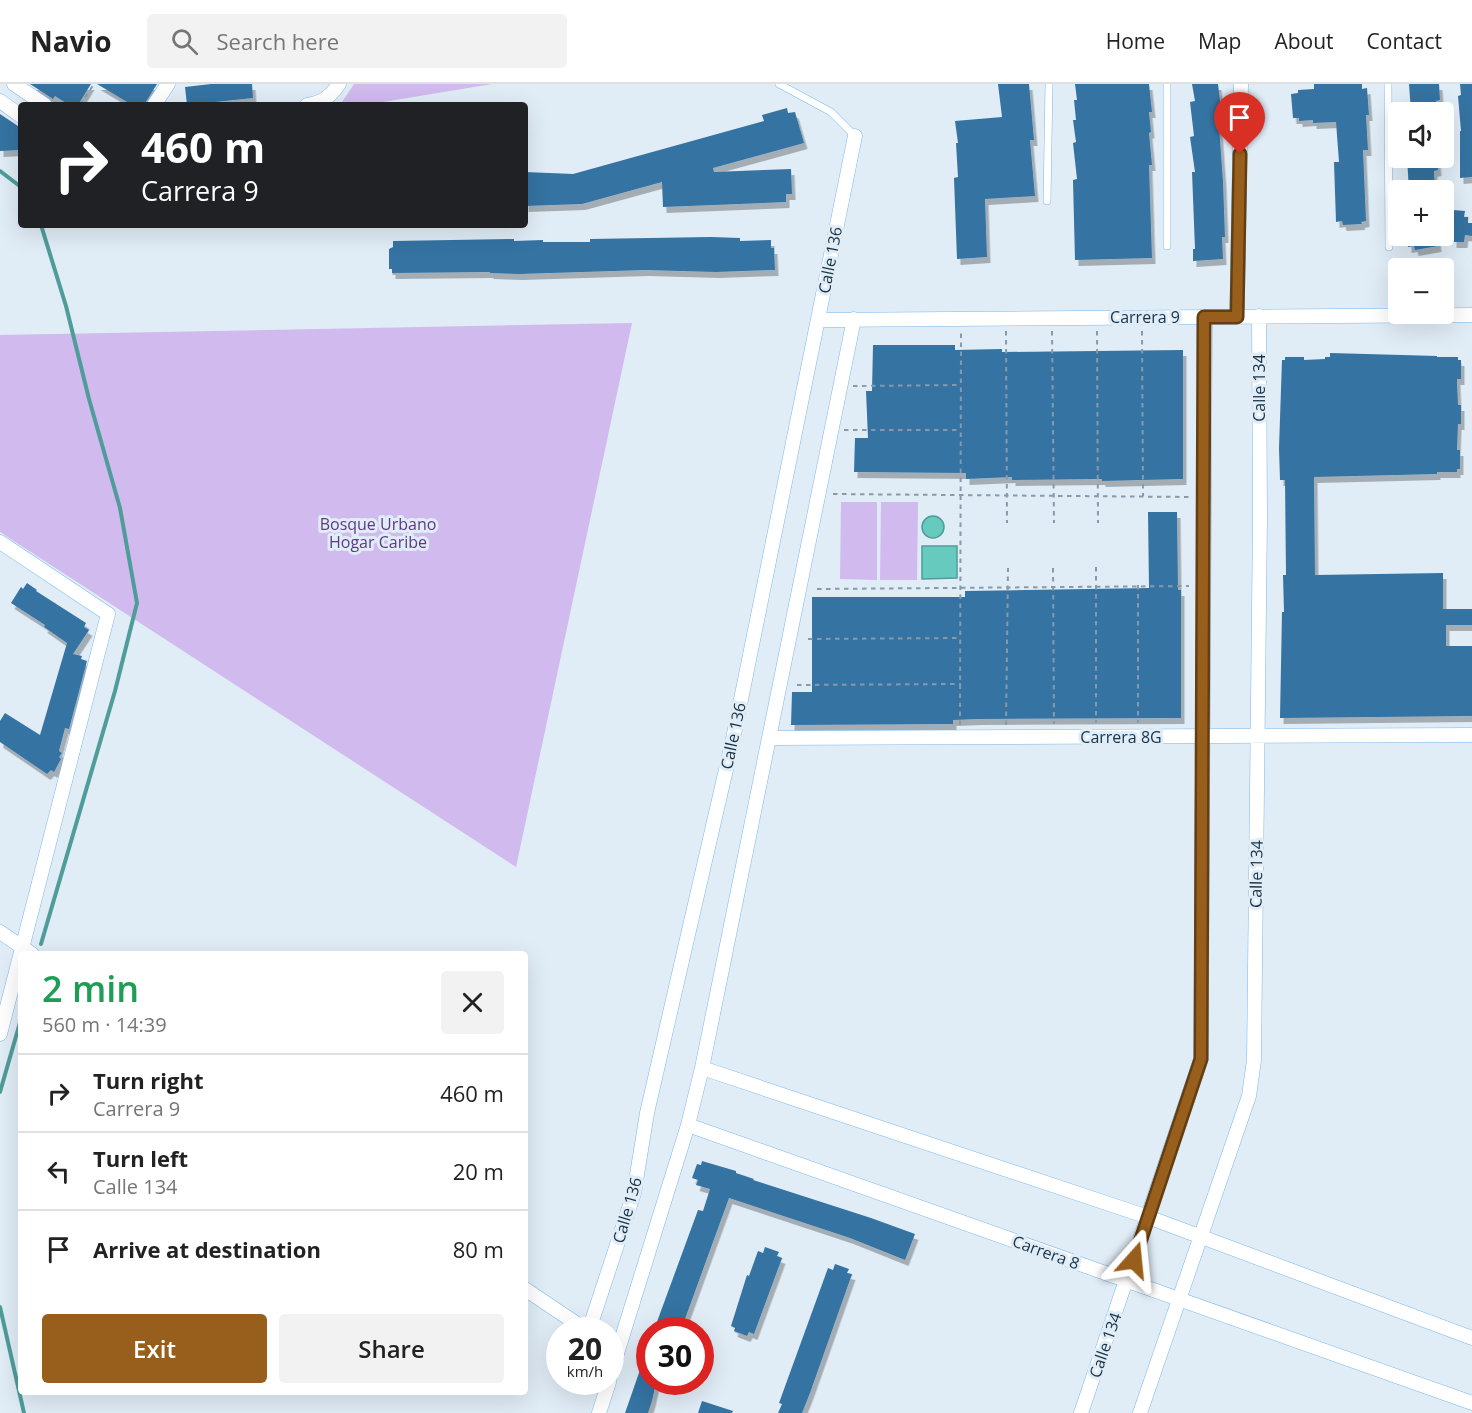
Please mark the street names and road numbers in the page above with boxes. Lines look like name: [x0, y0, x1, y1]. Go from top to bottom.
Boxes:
street label: Calle 136: [813, 225, 847, 295]
street label: Carrera 9: [1110, 306, 1180, 328]
street label: Calle 134: [1248, 354, 1270, 422]
street label: Calle 136: [715, 701, 751, 771]
street label: Carrera 8G: [1080, 726, 1162, 748]
street label: Calle 134: [1244, 840, 1268, 908]
street label: Calle 136: [607, 1174, 647, 1246]
street label: Carrera 8: [1009, 1230, 1083, 1274]
street label: Calle 134: [1084, 1309, 1126, 1381]

